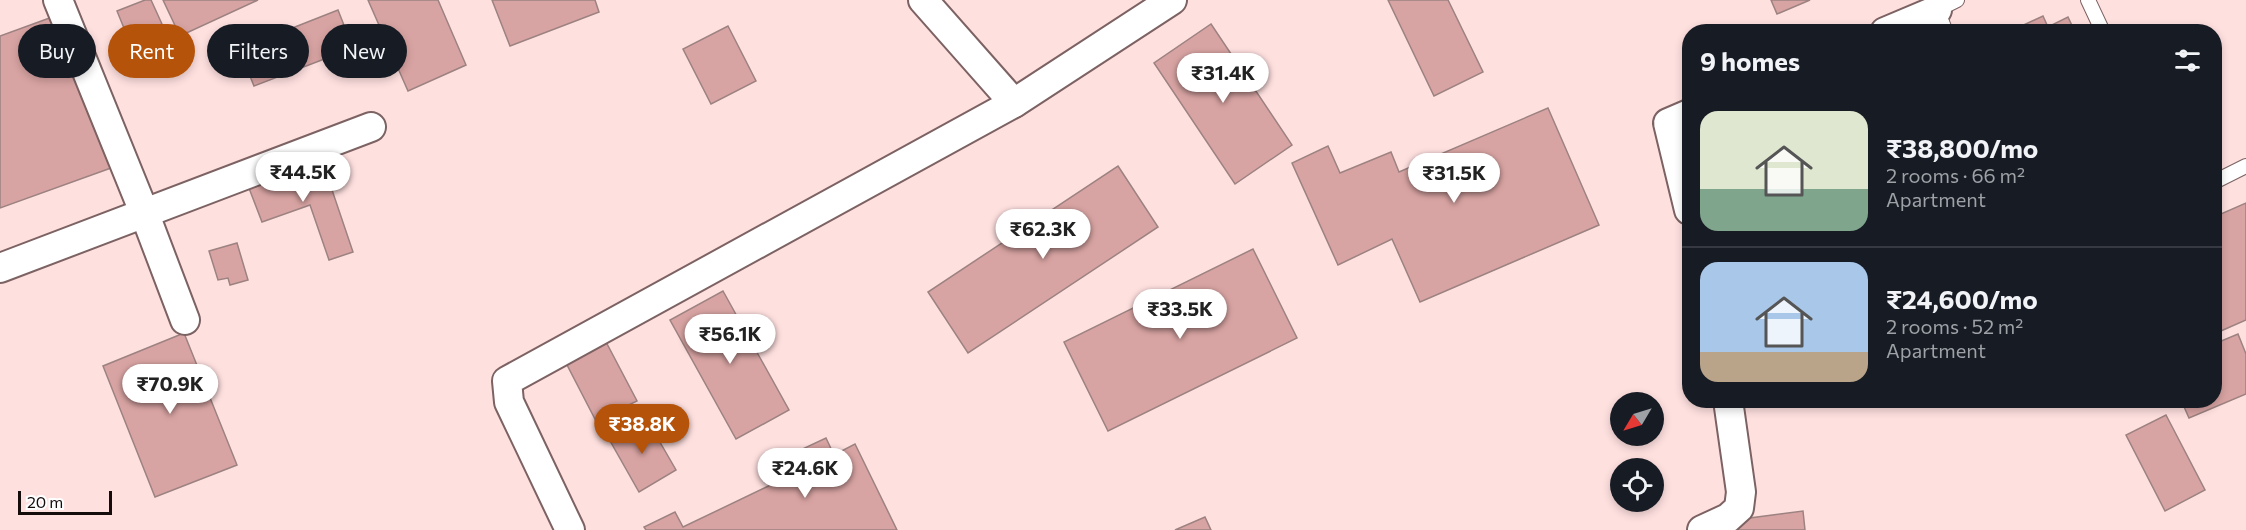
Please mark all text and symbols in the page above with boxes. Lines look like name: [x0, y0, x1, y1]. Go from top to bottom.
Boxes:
chip: Buy: [18, 24, 96, 78]
chip: Rent: [108, 24, 195, 78]
chip: Filters: [207, 24, 309, 78]
chip: New: [321, 24, 407, 78]
icon: filters: [2171, 44, 2204, 77]
text: 9 homes: [1700, 45, 1800, 76]
pin: ₹31.4K: [1174, 53, 1272, 104]
text: ₹31.4K: [1191, 60, 1255, 84]
text: ₹38,800/mo: [1886, 132, 2038, 163]
icon: home: [1748, 135, 1820, 207]
pin: ₹44.5K: [254, 152, 352, 203]
pin: ₹31.5K: [1405, 153, 1503, 204]
text: ₹44.5K: [269, 159, 337, 183]
text: ₹31.5K: [1422, 160, 1486, 184]
text: 2 rooms · 66 m²: [1886, 163, 2025, 187]
text: Apartment: [1886, 187, 1986, 211]
pin: ₹62.3K: [994, 209, 1092, 260]
text: ₹62.3K: [1010, 216, 1076, 240]
text: ₹24,600/mo: [1886, 283, 2038, 314]
icon: home: [1748, 286, 1820, 358]
pin: ₹33.5K: [1131, 289, 1229, 340]
text: ₹33.5K: [1147, 296, 1213, 320]
pin: ₹56.1K: [681, 314, 779, 365]
text: 2 rooms · 52 m²: [1886, 314, 2023, 338]
text: ₹56.1K: [699, 321, 761, 345]
text: Apartment: [1886, 338, 1986, 362]
pin: ₹70.9K: [121, 364, 219, 415]
text: ₹70.9K: [136, 371, 204, 395]
north arrow: [1610, 392, 1664, 446]
map controls: [1610, 392, 1664, 512]
pin: ₹38.8K: [593, 404, 691, 455]
text: ₹38.8K: [608, 411, 676, 435]
pin: ₹24.6K: [756, 448, 854, 499]
text: ₹24.6K: [772, 455, 839, 479]
button: locate: [1610, 458, 1664, 512]
scale bar: [18, 488, 112, 516]
text: 20 m: [27, 492, 63, 511]

